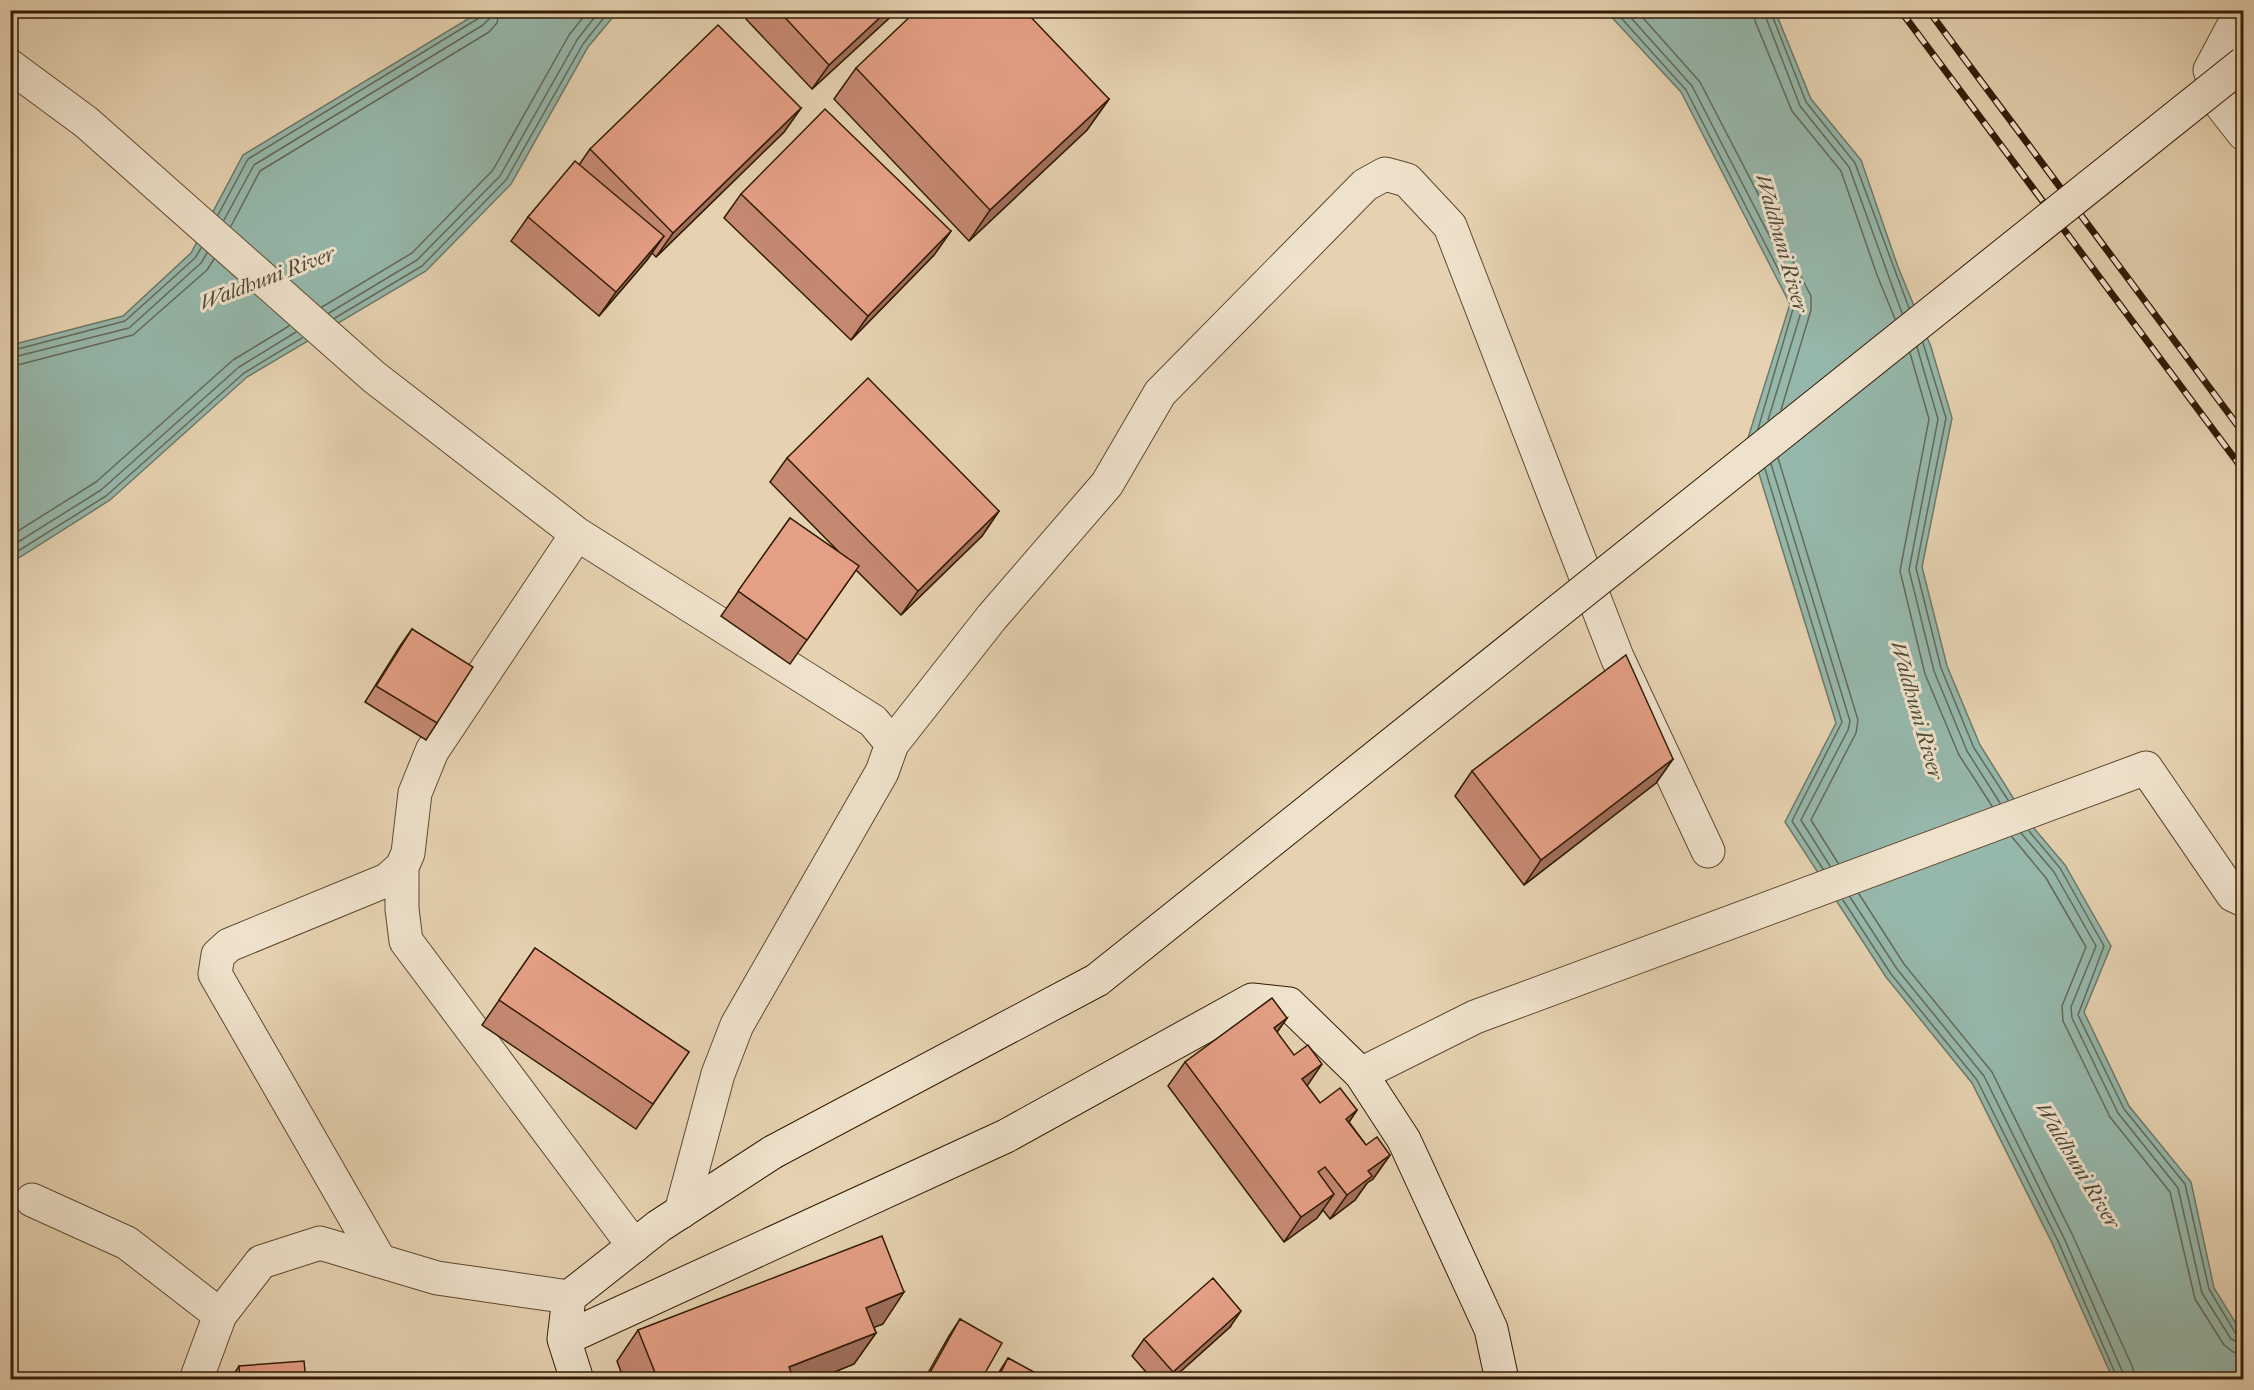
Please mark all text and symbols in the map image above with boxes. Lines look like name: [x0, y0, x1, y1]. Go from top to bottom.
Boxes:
water label: Waldhuni River: [1751, 171, 1814, 316]
water label: Waldhuni River: [196, 241, 339, 315]
water label: Waldhuni River: [1886, 638, 1949, 783]
water label: Waldhuni River: [2031, 1098, 2126, 1234]

